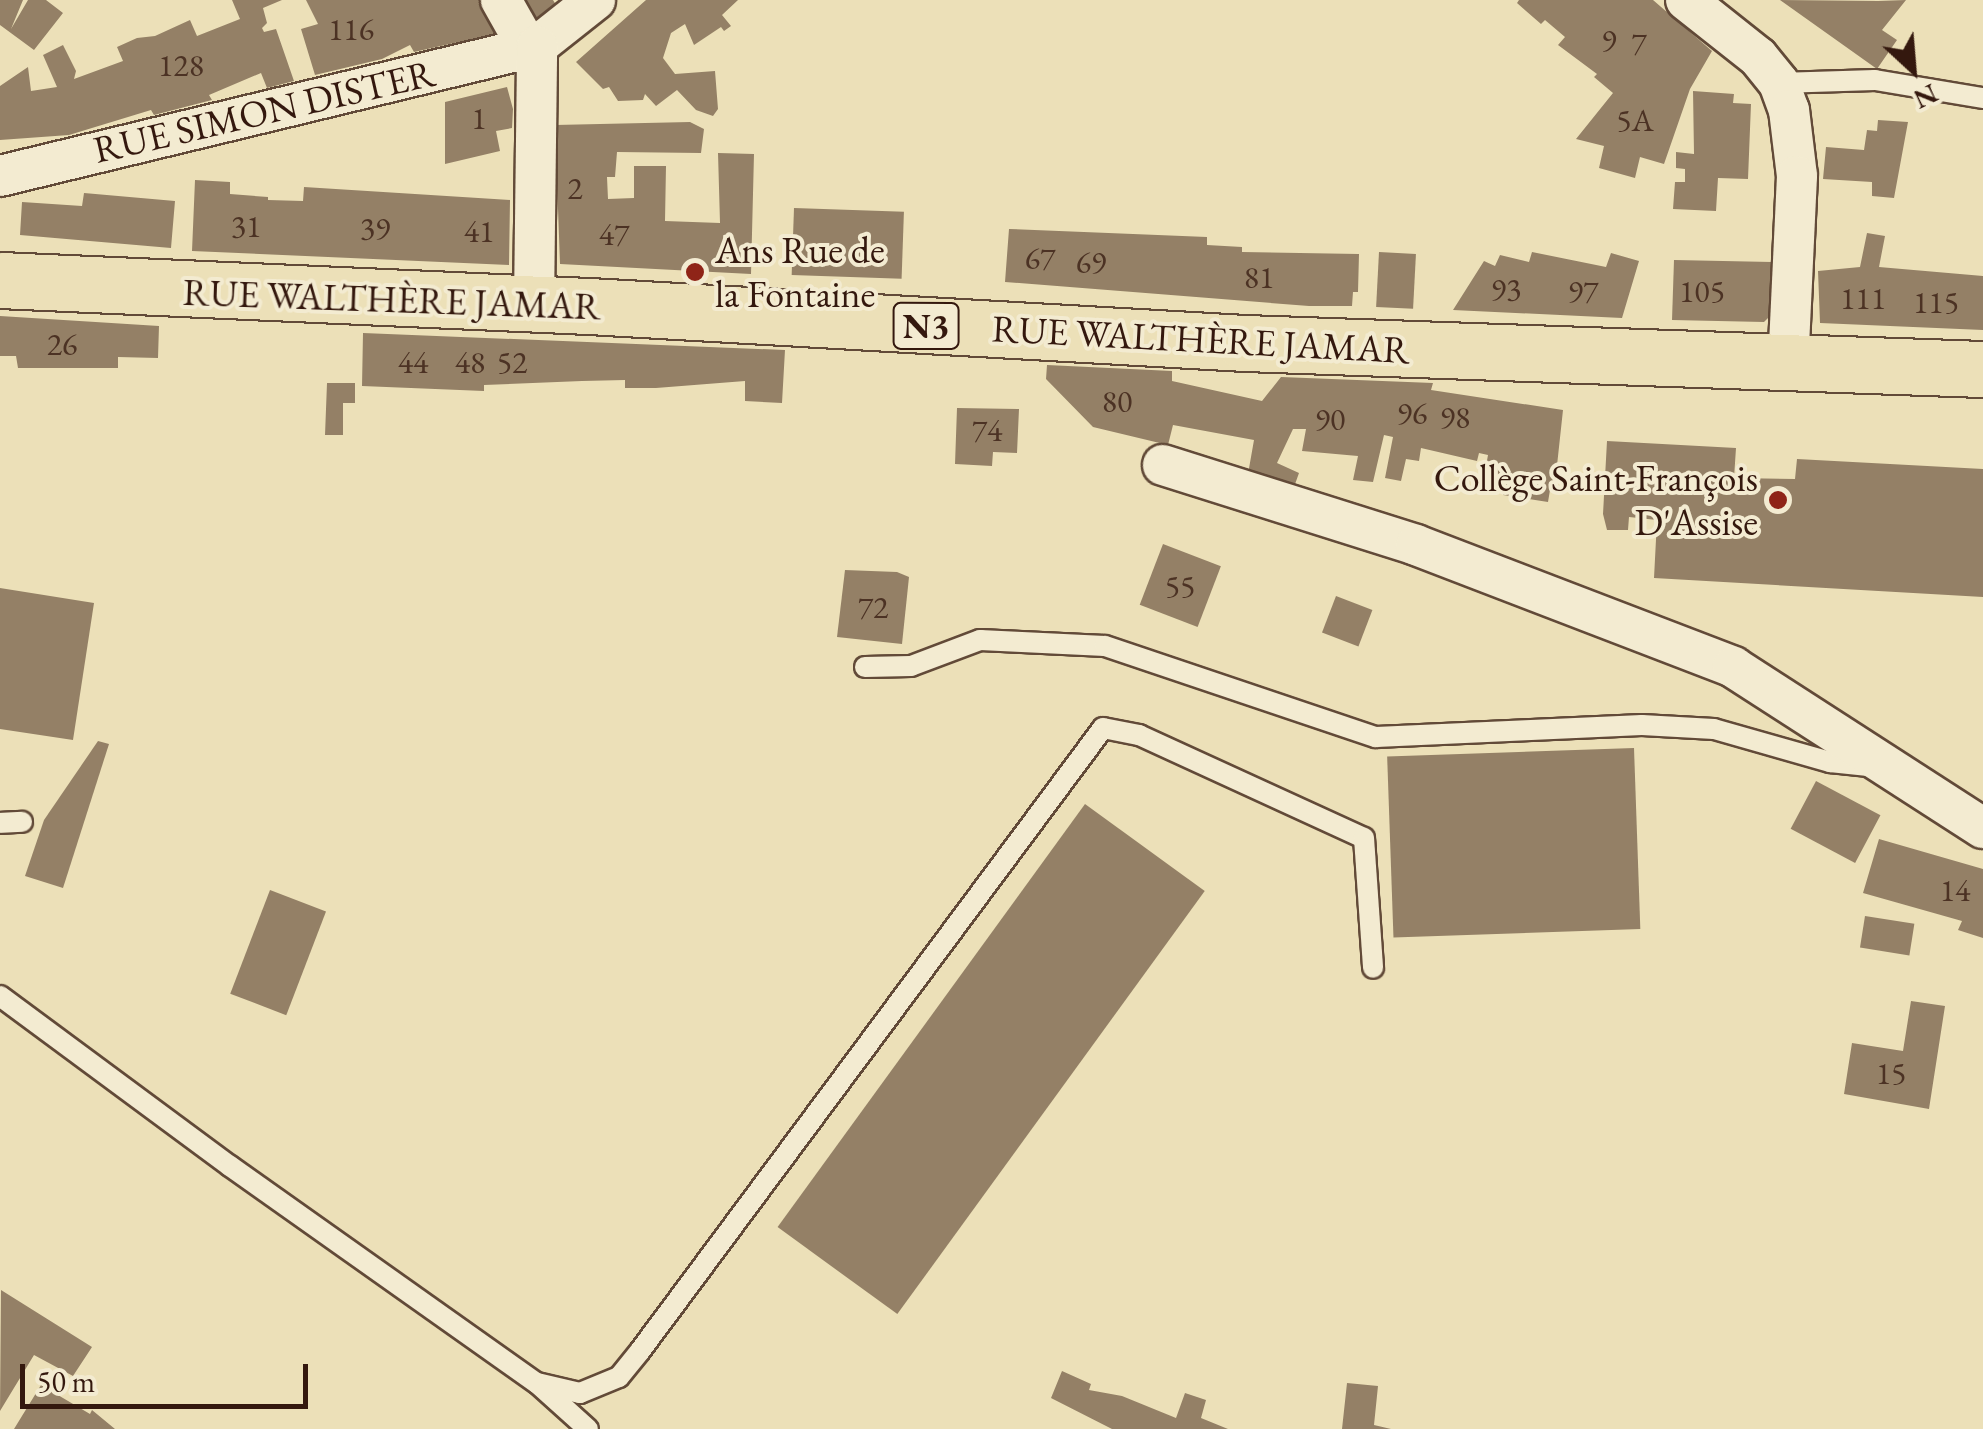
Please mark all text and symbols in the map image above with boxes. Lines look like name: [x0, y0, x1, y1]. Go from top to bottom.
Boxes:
house number: 116: [328, 10, 374, 48]
north arrow: [1863, 20, 1963, 120]
house number: 9: [1601, 21, 1617, 59]
house number: 7: [1631, 24, 1647, 62]
house number: 128: [158, 46, 204, 84]
street label: RUE SIMON DISTER: [89, 50, 439, 172]
text: N: [1908, 76, 1944, 118]
house number: 1: [471, 99, 487, 137]
house number: 5A: [1616, 101, 1654, 139]
house number: 2: [567, 169, 583, 207]
house number: 31: [231, 207, 261, 245]
house number: 39: [360, 209, 390, 247]
house number: 41: [464, 212, 494, 250]
house number: 47: [599, 215, 629, 253]
place label: Ans Rue de la Fontaine: [715, 227, 885, 316]
house number: 67: [1025, 239, 1055, 277]
house number: 69: [1076, 243, 1106, 281]
house number: 81: [1244, 258, 1274, 296]
marker: Ans Rue de la Fontaine: [684, 261, 706, 283]
street label: RUE WALTHÈRE JAMAR: [182, 269, 602, 329]
house number: 93: [1491, 270, 1521, 308]
house number: 97: [1568, 272, 1598, 310]
house number: 105: [1679, 272, 1725, 310]
house number: 111: [1840, 279, 1886, 317]
house number: 115: [1913, 283, 1959, 321]
road number: N3: [891, 296, 961, 356]
street label: RUE WALTHÈRE JAMAR: [991, 305, 1411, 373]
house number: 26: [47, 325, 77, 363]
house number: 44: [398, 343, 428, 381]
house number: 48: [455, 343, 485, 381]
house number: 52: [497, 343, 527, 381]
house number: 80: [1102, 382, 1132, 420]
house number: 96: [1397, 394, 1427, 432]
house number: 98: [1440, 398, 1470, 436]
house number: 90: [1315, 400, 1345, 438]
house number: 74: [972, 411, 1002, 449]
place label: Collège Saint-François D'Assise: [1434, 455, 1758, 544]
marker: Collège Saint-François D'Assise: [1767, 489, 1789, 511]
house number: 55: [1165, 567, 1195, 605]
house number: 72: [858, 588, 888, 626]
house number: 14: [1940, 871, 1970, 909]
house number: 15: [1876, 1054, 1906, 1092]
scale bar: [25, 1344, 312, 1406]
text: 50 m: [37, 1362, 95, 1401]

